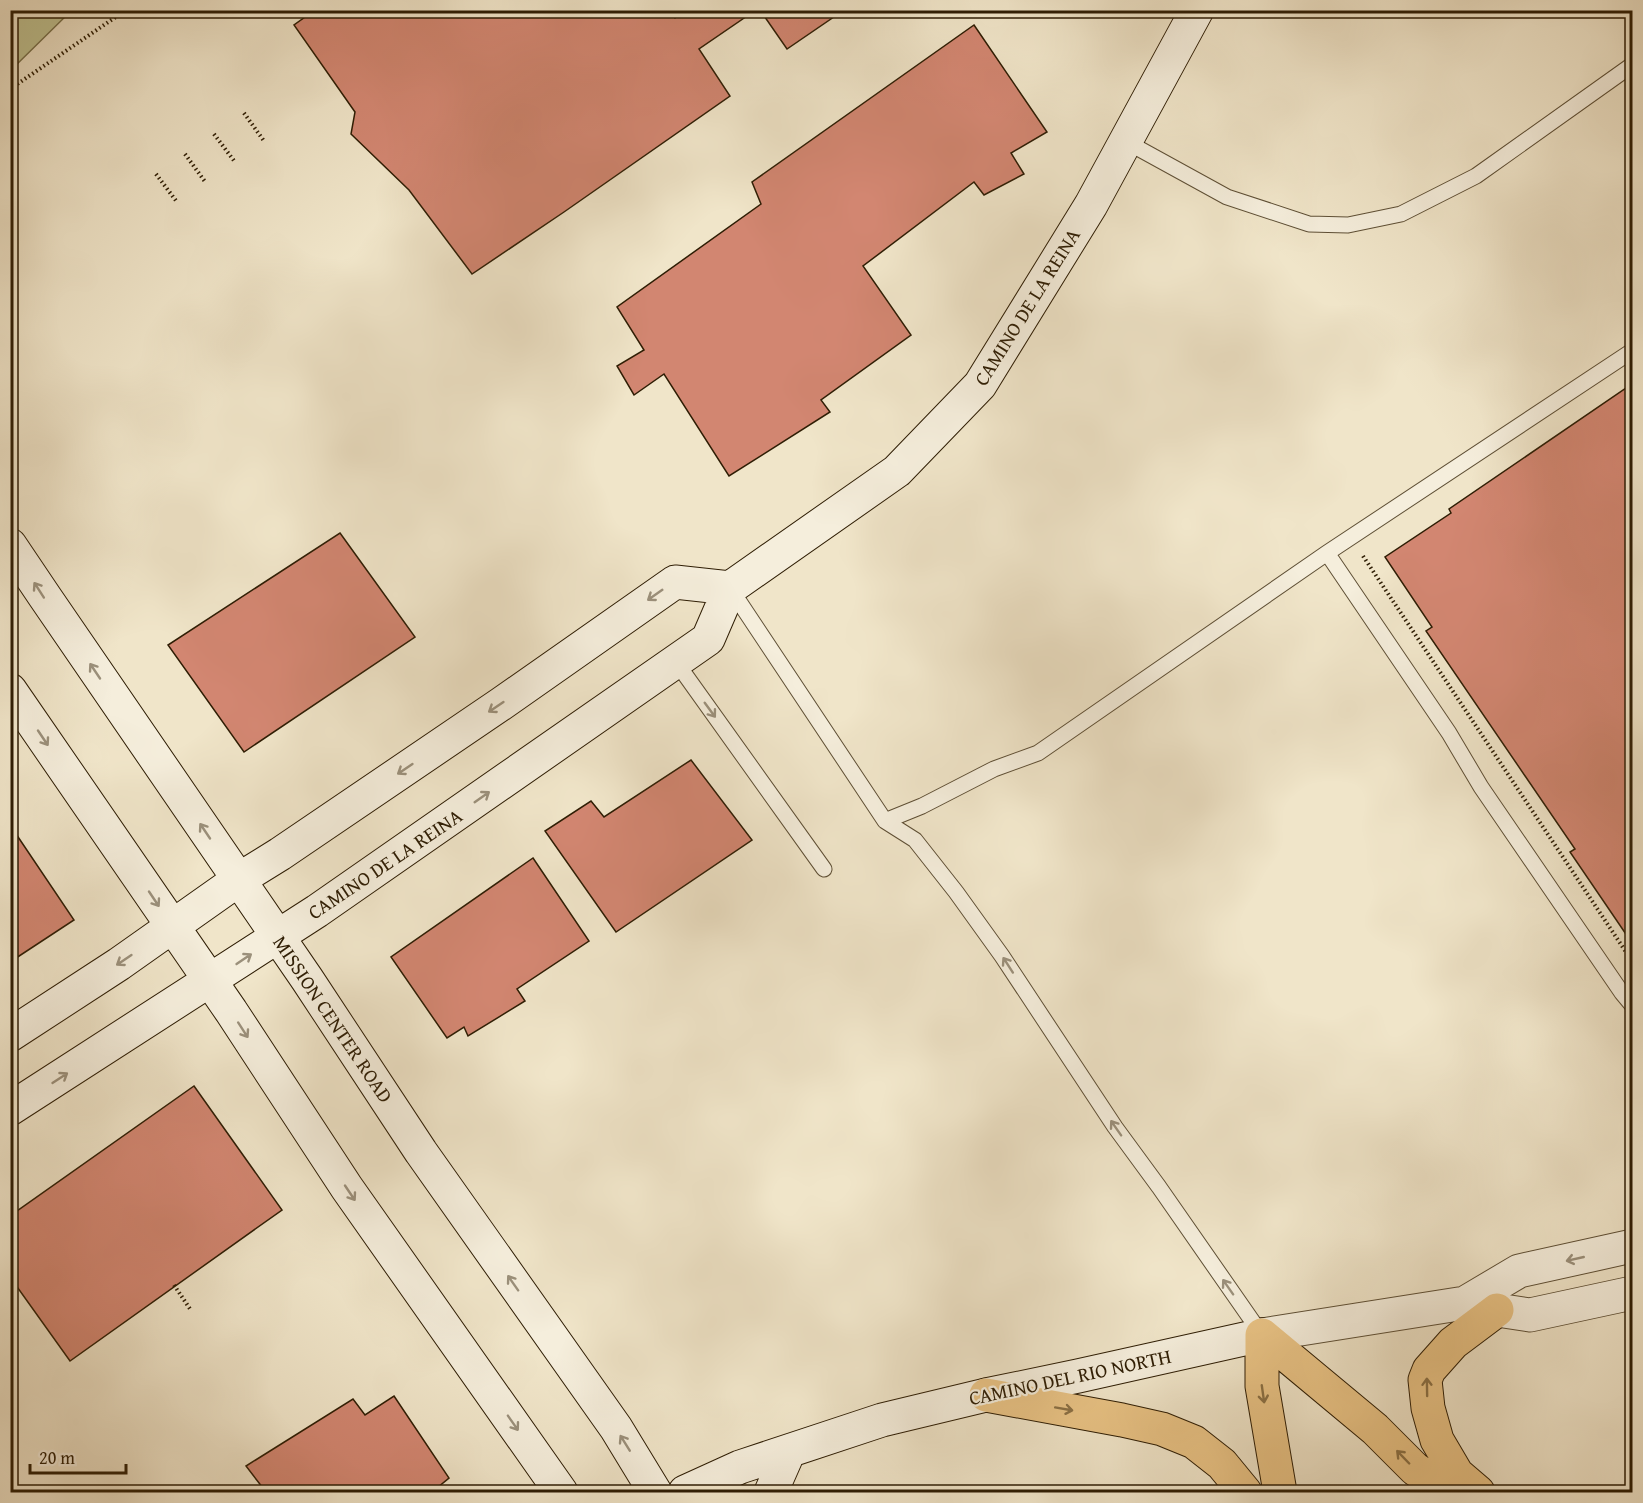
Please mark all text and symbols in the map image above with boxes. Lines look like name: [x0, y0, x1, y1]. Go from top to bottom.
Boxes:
street label: CAMINO DE LA REINA: [966, 222, 1087, 391]
one-way arrow: [33, 581, 46, 598]
one-way arrow: [648, 589, 664, 601]
one-way arrow: [89, 663, 101, 679]
one-way arrow: [487, 701, 504, 714]
one-way arrow: [704, 701, 716, 717]
one-way arrow: [37, 730, 49, 746]
one-way arrow: [398, 763, 414, 775]
one-way arrow: [474, 791, 490, 803]
street label: CAMINO DE LA REINA: [302, 801, 468, 926]
one-way arrow: [199, 824, 211, 840]
one-way arrow: [148, 890, 160, 907]
street label: MISSION CENTER ROAD: [266, 929, 400, 1108]
one-way arrow: [235, 953, 252, 965]
one-way arrow: [117, 954, 133, 966]
one-way arrow: [1002, 957, 1014, 974]
one-way arrow: [237, 1021, 249, 1038]
one-way arrow: [51, 1072, 68, 1084]
one-way arrow: [1110, 1120, 1122, 1136]
one-way arrow: [345, 1184, 357, 1201]
one-way arrow: [1566, 1254, 1586, 1265]
one-way arrow: [507, 1275, 519, 1291]
one-way arrow: [1222, 1279, 1234, 1296]
street label: CAMINO DEL RIO NORTH: [966, 1341, 1174, 1412]
one-way arrow: [1421, 1378, 1432, 1398]
one-way arrow: [1258, 1383, 1269, 1403]
one-way arrow: [1054, 1404, 1074, 1415]
one-way arrow: [507, 1414, 519, 1430]
one-way arrow: [618, 1435, 630, 1452]
scale bar: [30, 1437, 126, 1475]
text: 20 m: [39, 1444, 75, 1471]
one-way arrow: [1396, 1450, 1410, 1465]

